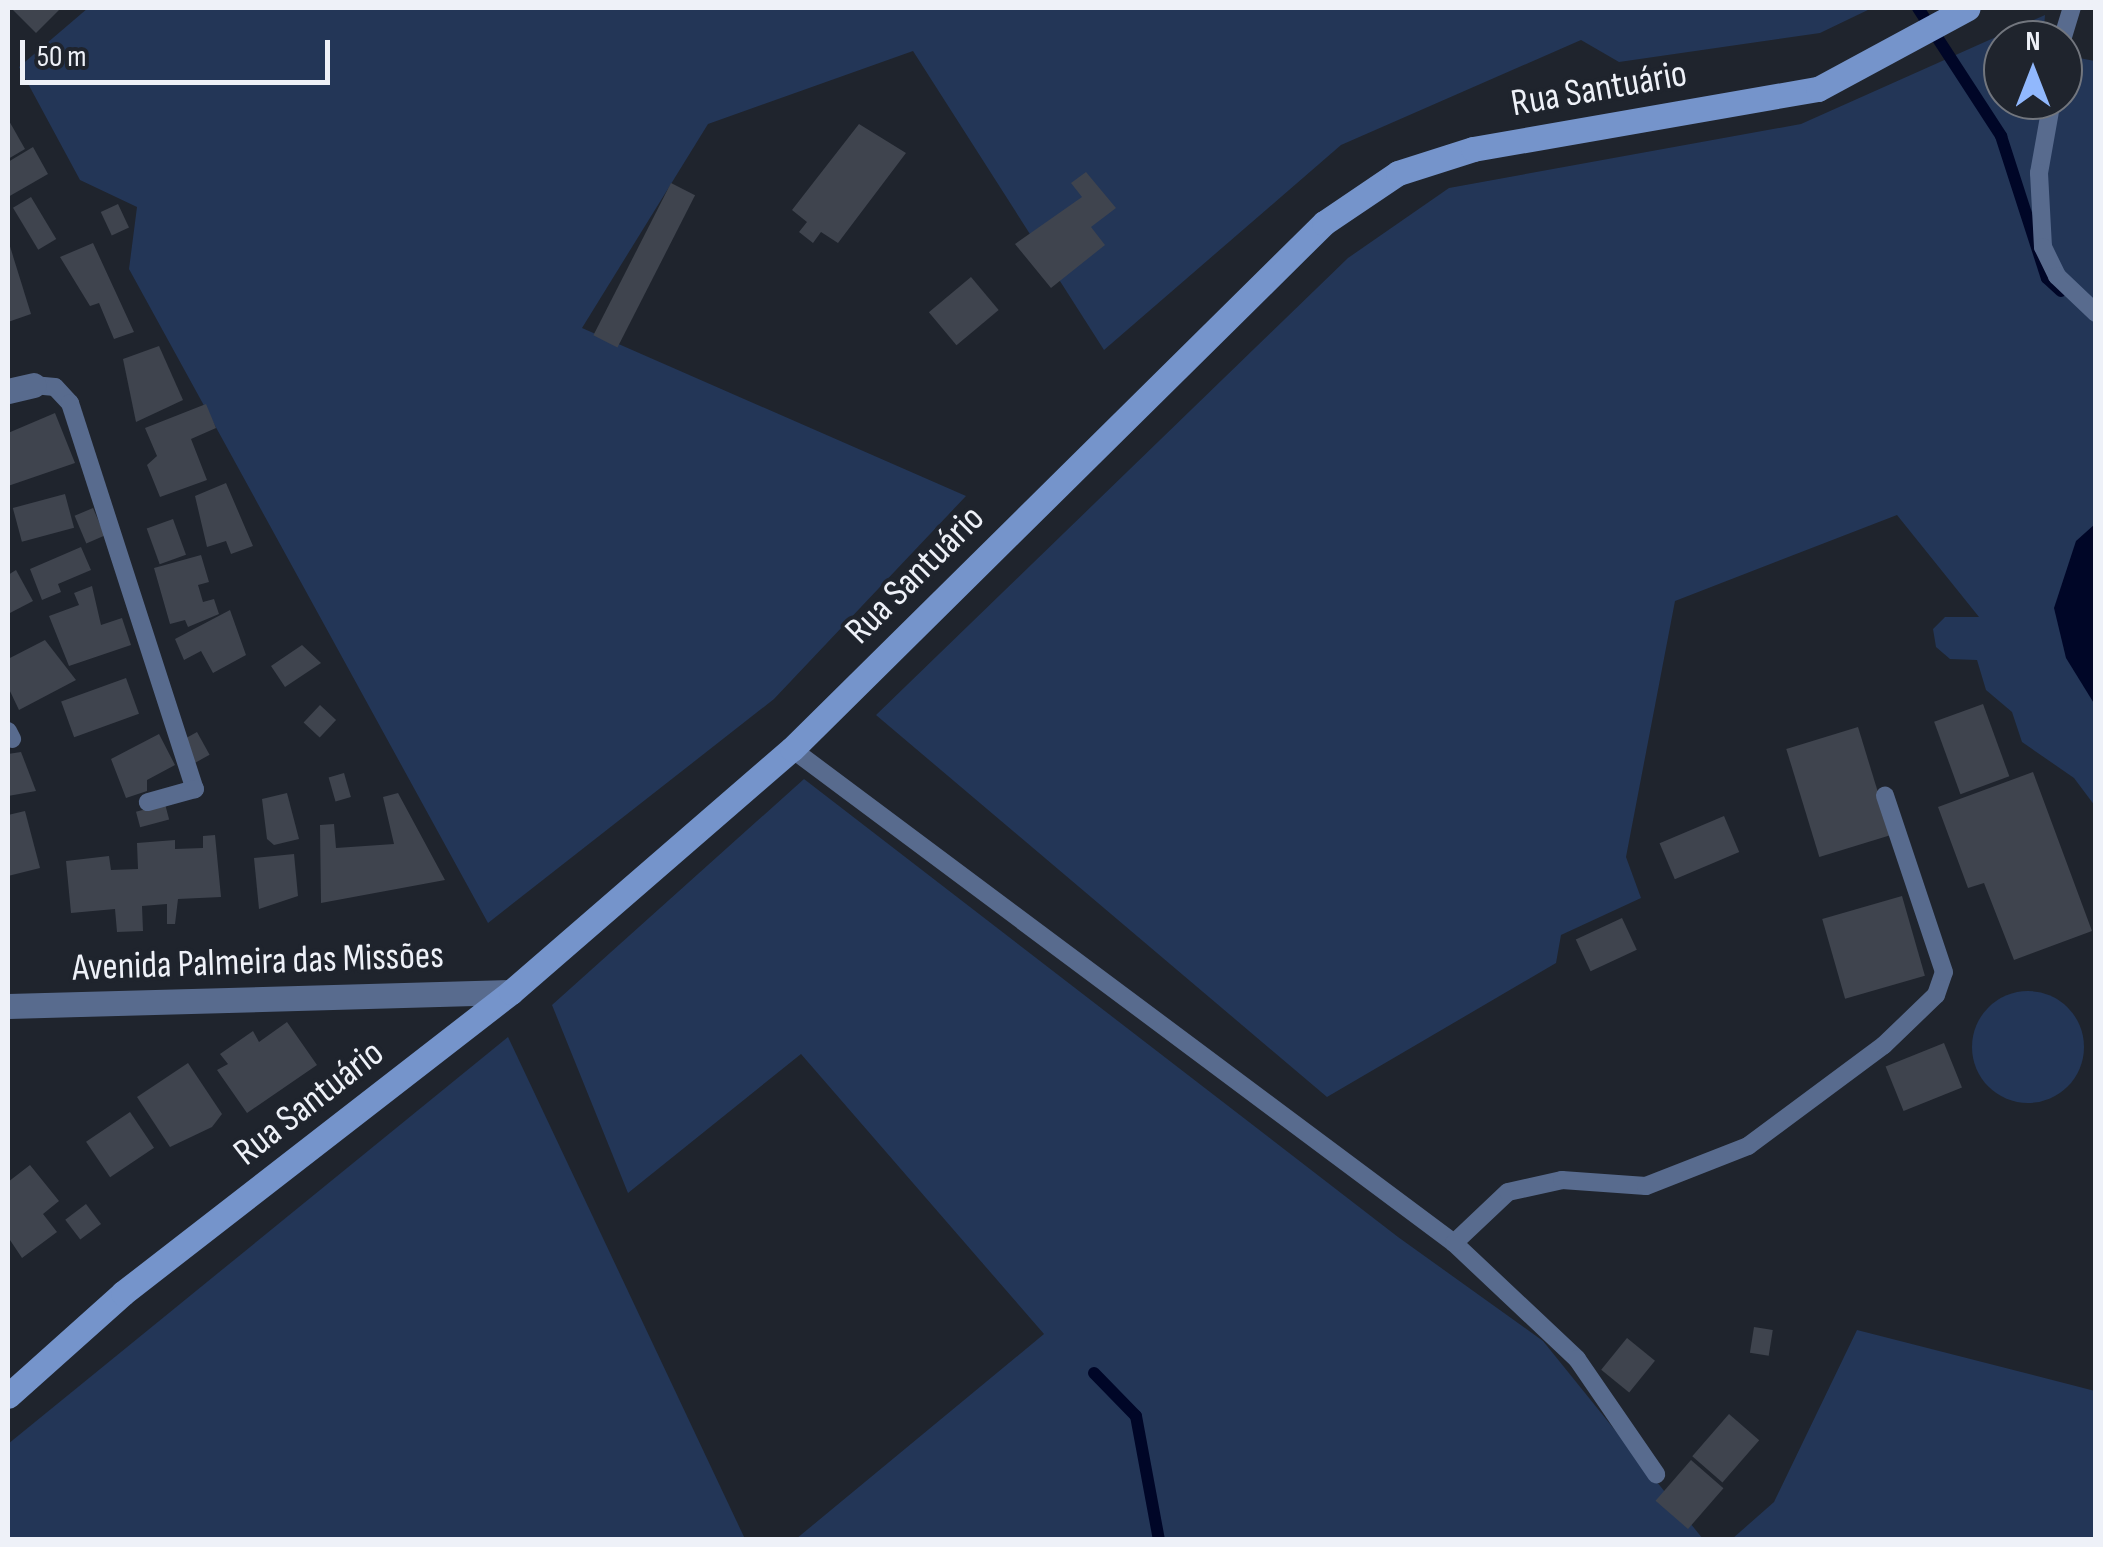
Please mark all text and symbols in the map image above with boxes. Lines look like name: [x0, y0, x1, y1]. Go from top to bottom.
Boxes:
scale bar: [25, 20, 335, 82]
north arrow: [1983, 20, 2083, 120]
text: N: [2026, 25, 2040, 58]
text: 50 m: [37, 39, 86, 75]
street label: Rua Santuário: [1508, 51, 1690, 127]
street label: Rua Santuário: [836, 496, 994, 654]
street label: Avenida Palmeira das Missões: [71, 933, 445, 991]
street label: Rua Santuário: [225, 1030, 393, 1176]

